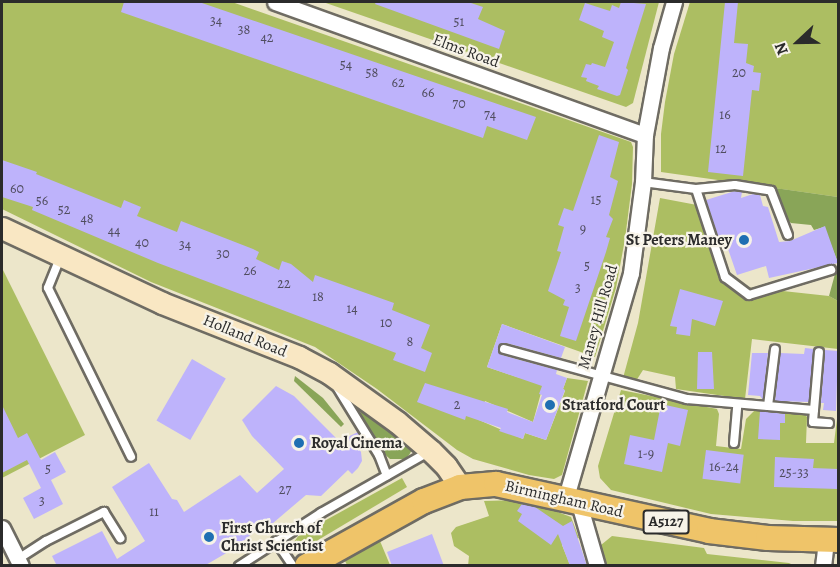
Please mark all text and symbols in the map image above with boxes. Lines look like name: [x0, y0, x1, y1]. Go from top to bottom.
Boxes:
north arrow: [768, 12, 828, 72]
house number: 34: [210, 13, 222, 29]
house number: 51: [454, 14, 464, 30]
house number: 38: [238, 22, 250, 38]
house number: 42: [261, 30, 273, 46]
street label: Elms Road: [430, 30, 502, 72]
text: N: [769, 39, 794, 58]
house number: 54: [340, 57, 352, 73]
house number: 58: [366, 65, 378, 81]
house number: 20: [732, 65, 746, 81]
house number: 62: [391, 75, 405, 91]
house number: 66: [422, 85, 434, 101]
house number: 70: [452, 96, 466, 112]
house number: 74: [484, 107, 496, 123]
house number: 16: [719, 107, 731, 123]
house number: 12: [715, 141, 727, 157]
house number: 60: [10, 181, 24, 197]
house number: 15: [591, 192, 601, 208]
house number: 56: [36, 193, 48, 209]
house number: 52: [58, 202, 70, 218]
house number: 48: [80, 211, 94, 227]
house number: 9: [580, 221, 586, 237]
house number: 44: [108, 223, 120, 239]
place label: St Peters Maney: [626, 230, 732, 250]
marker: St Peters Maney: [737, 233, 751, 247]
house number: 40: [135, 235, 149, 251]
house number: 34: [179, 237, 191, 253]
house number: 30: [216, 246, 230, 262]
house number: 5: [584, 258, 590, 274]
house number: 26: [243, 263, 257, 279]
street label: Maney Hill Road: [574, 263, 622, 371]
house number: 22: [277, 276, 291, 292]
house number: 3: [575, 280, 581, 296]
house number: 18: [312, 289, 324, 305]
house number: 14: [346, 301, 358, 317]
street label: Holland Road: [200, 310, 290, 362]
house number: 10: [380, 315, 392, 331]
house number: 8: [407, 334, 413, 350]
place label: Stratford Court: [562, 395, 665, 415]
house number: 2: [454, 397, 460, 413]
marker: Stratford Court: [543, 398, 557, 412]
place label: Royal Cinema: [311, 433, 403, 453]
marker: Royal Cinema: [292, 436, 306, 450]
house number: 1-9: [638, 446, 654, 462]
house number: 16-24: [709, 459, 739, 475]
house number: 5: [45, 461, 51, 477]
house number: 25-33: [779, 465, 809, 481]
street label: Birmingham Road: [503, 476, 625, 522]
house number: 27: [279, 482, 291, 498]
house number: 3: [39, 493, 45, 509]
house number: 11: [149, 504, 159, 520]
road number: A5127: [642, 510, 690, 534]
place label: First Church of Christ Scientist: [221, 518, 324, 556]
marker: First Church of Christ Scientist: [202, 530, 216, 544]

